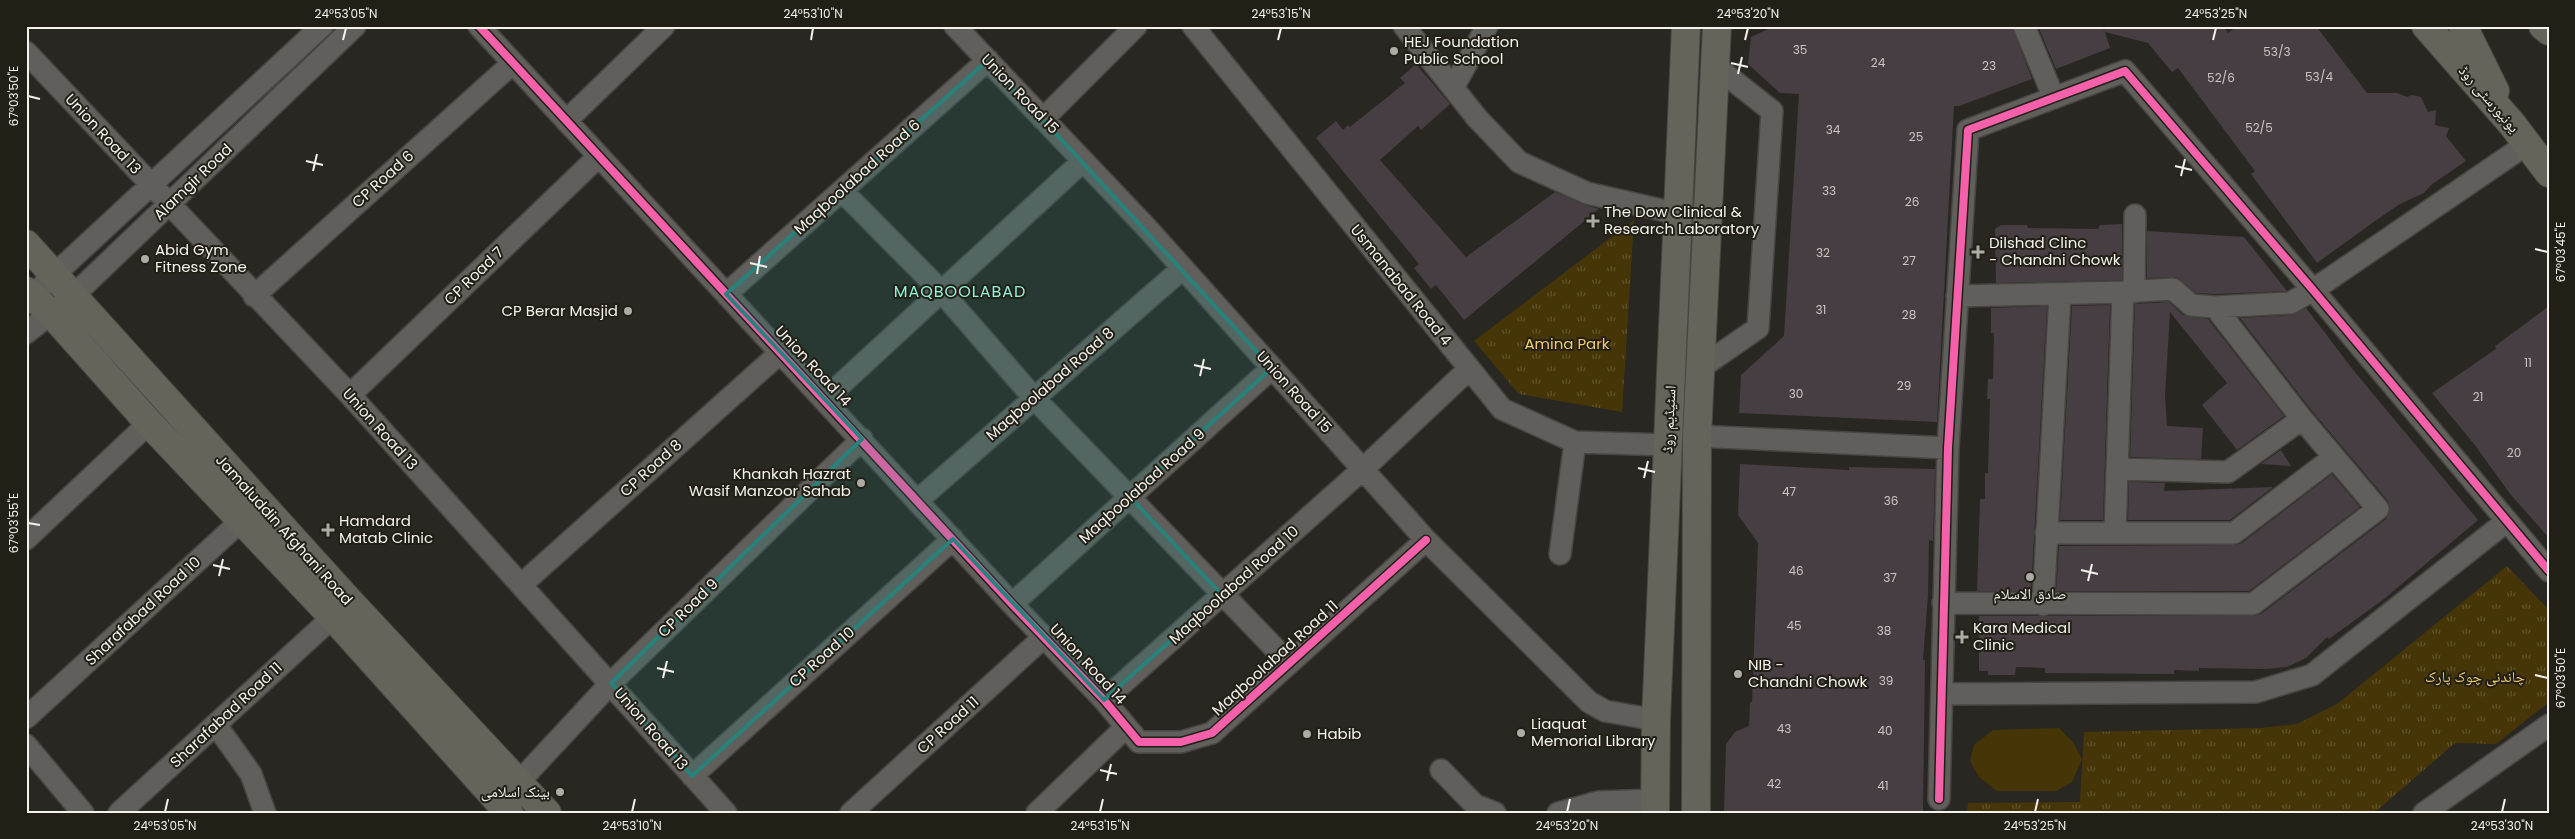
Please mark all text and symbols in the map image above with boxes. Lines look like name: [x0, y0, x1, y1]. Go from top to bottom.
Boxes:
text: 24°53'05"N: [315, 5, 377, 22]
text: 24°53'10"N: [783, 5, 843, 22]
text: 24°53'15"N: [1251, 5, 1311, 22]
text: 24°53'20"N: [1717, 5, 1779, 22]
text: 24°53'25"N: [2185, 5, 2247, 22]
place label: HEJ Foundation Public School: [1404, 31, 1519, 69]
house number: 35: [1793, 41, 1807, 58]
house number: 53/3: [2263, 43, 2291, 60]
marker: HEJ Foundation Public School: [1388, 45, 1400, 57]
street label: Union Road 15: [977, 49, 1064, 138]
house number: 24: [1871, 54, 1886, 71]
house number: 23: [1982, 57, 1996, 74]
street label: یونیورسٹی روڈ: [2454, 60, 2525, 137]
text: 67°03'50"E: [5, 66, 22, 126]
house number: 53/4: [2305, 68, 2333, 85]
house number: 52/6: [2207, 69, 2235, 86]
street label: Union Road 13: [60, 89, 146, 179]
street label: Maqboolabad Road 6: [789, 114, 924, 239]
house number: 52/5: [2245, 119, 2273, 136]
house number: 34: [1826, 121, 1841, 138]
house number: 25: [1909, 128, 1923, 145]
street label: Alamgir Road: [149, 139, 237, 225]
street label: CP Road 6: [347, 145, 418, 212]
house number: 33: [1822, 182, 1836, 199]
house number: 26: [1905, 193, 1919, 210]
place label: The Dow Clinical & Research Laboratory: [1604, 201, 1760, 239]
marker: The Dow Clinical & Research Laboratory: [1586, 214, 1600, 228]
street label: Usmanabad Road 4: [1346, 220, 1457, 350]
text: 67°03'45"E: [2552, 222, 2569, 282]
place label: Dilshad Clinc - Chandni Chowk: [1989, 232, 2121, 270]
place label: Abid Gym Fitness Zone: [155, 239, 247, 277]
street label: CP Road 7: [439, 242, 508, 309]
house number: 32: [1816, 244, 1830, 261]
marker: Dilshad Clinc - Chandni Chowk: [1971, 245, 1985, 259]
house number: 27: [1902, 252, 1916, 269]
marker: Abid Gym Fitness Zone: [139, 253, 151, 265]
district label: MAQBOOLABAD: [894, 280, 1026, 303]
place label: CP Berar Masjid: [501, 300, 618, 321]
house number: 31: [1816, 301, 1826, 318]
marker: CP Berar Masjid: [622, 305, 634, 317]
house number: 28: [1902, 306, 1916, 323]
street label: Union Road 14: [770, 321, 856, 411]
street label: Maqboolabad Road 8: [981, 322, 1118, 445]
park label: Amina Park: [1524, 333, 1610, 354]
street label: Union Road 15: [1252, 346, 1337, 437]
house number: 11: [2524, 354, 2532, 371]
house number: 29: [1897, 377, 1911, 394]
street label: Union Road 13: [338, 383, 423, 474]
street label: اسٹیڈیم روڈ: [1656, 385, 1681, 453]
house number: 30: [1789, 385, 1803, 402]
house number: 21: [2473, 388, 2483, 405]
street label: Maqboolabad Road 9: [1074, 423, 1209, 548]
street label: CP Road 8: [615, 434, 686, 501]
house number: 20: [2507, 444, 2521, 461]
street label: Jamaluddin Afghani Road: [211, 450, 358, 609]
place label: Khankah Hazrat Wasif Manzoor Sahab: [689, 463, 851, 501]
marker: Khankah Hazrat Wasif Manzoor Sahab: [855, 477, 867, 489]
house number: 47: [1782, 483, 1796, 500]
house number: 36: [1884, 492, 1898, 509]
text: 67°03'55"E: [5, 493, 22, 553]
place label: Hamdard Matab Clinic: [339, 510, 433, 548]
street label: Maqboolabad Road 10: [1164, 521, 1303, 649]
marker: Hamdard Matab Clinic: [321, 523, 335, 537]
street label: Sharafabad Road 10: [80, 551, 205, 670]
house number: 46: [1788, 562, 1804, 579]
house number: 37: [1883, 569, 1897, 586]
marker: صادق الاسلام: [2024, 571, 2036, 583]
street label: CP Road 9: [653, 573, 723, 642]
place label: صادق الاسلام: [1993, 583, 2067, 604]
street label: Maqboolabad Road 11: [1207, 595, 1342, 720]
house number: 45: [1786, 617, 1802, 634]
place label: Kara Medical Clinic: [1973, 617, 2071, 655]
street label: Union Road 14: [1045, 619, 1131, 709]
street label: CP Road 10: [784, 622, 859, 692]
house number: 38: [1877, 622, 1891, 639]
marker: Kara Medical Clinic: [1955, 630, 1969, 644]
text: 67°03'50"E: [2552, 648, 2569, 708]
place label: NIB - Chandni Chowk: [1748, 654, 1867, 692]
street label: Sharafabad Road 11: [165, 657, 286, 772]
park label: چاندنی چوک پارک: [2425, 666, 2525, 687]
marker: NIB - Chandni Chowk: [1732, 668, 1744, 680]
house number: 39: [1879, 672, 1893, 689]
street label: Union Road 13: [610, 683, 693, 775]
street label: CP Road 11: [912, 691, 983, 758]
place label: Liaquat Memorial Library: [1531, 713, 1656, 751]
house number: 43: [1777, 720, 1791, 737]
house number: 40: [1877, 722, 1893, 739]
place label: Habib: [1317, 723, 1362, 744]
marker: Liaquat Memorial Library: [1515, 727, 1527, 739]
marker: Habib: [1301, 728, 1313, 740]
house number: 42: [1767, 775, 1781, 792]
house number: 41: [1877, 777, 1889, 794]
place label: بینک اسلامی: [481, 781, 550, 802]
marker: بینک اسلامی: [554, 786, 566, 798]
text: 24°53'05"N: [134, 817, 196, 834]
text: 24°53'10"N: [602, 817, 662, 834]
text: 24°53'15"N: [1070, 817, 1130, 834]
text: 24°53'20"N: [1536, 817, 1598, 834]
text: 24°53'25"N: [2004, 817, 2066, 834]
text: 24°53'30"N: [2471, 817, 2533, 834]

